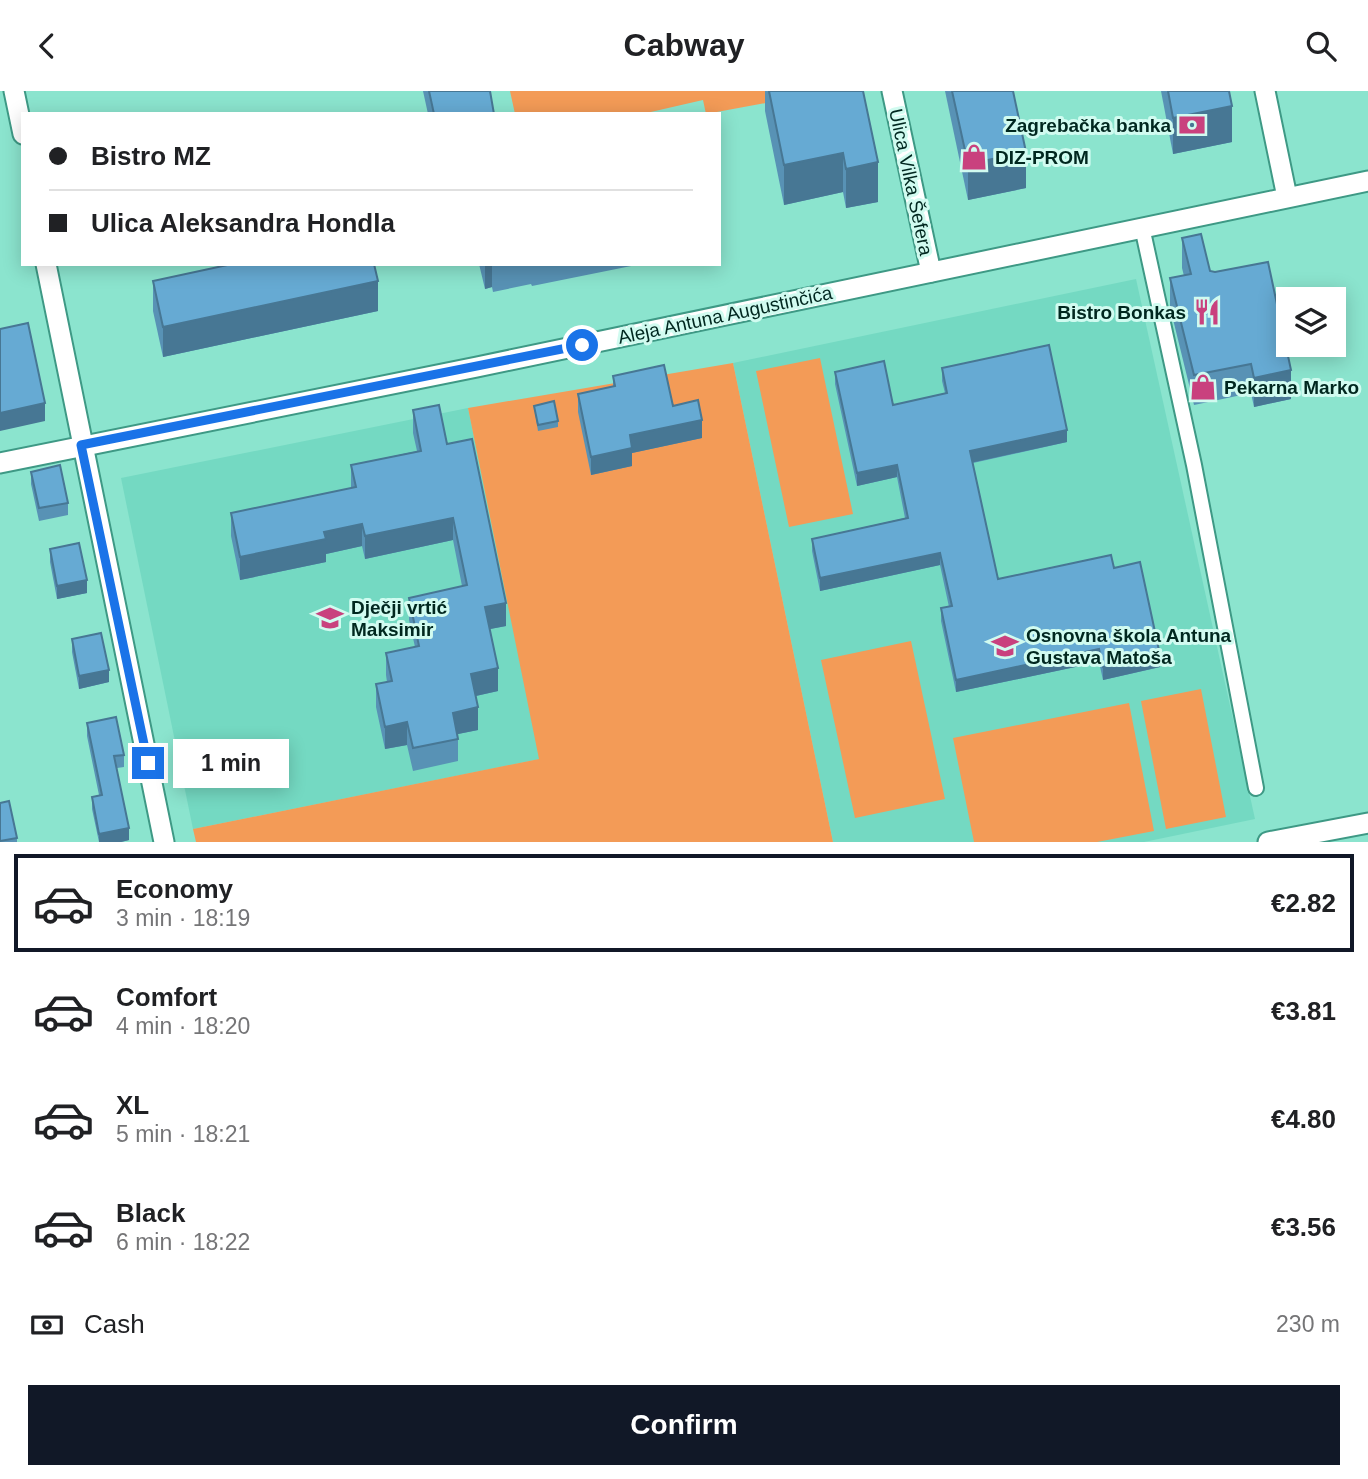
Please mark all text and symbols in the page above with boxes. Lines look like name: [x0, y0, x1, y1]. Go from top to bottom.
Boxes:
icon: back: [28, 27, 66, 65]
text: Cabway: [624, 27, 744, 63]
icon: search: [1302, 27, 1340, 65]
street label: Ulica Vilka Šefera: [885, 107, 937, 258]
bank icon: Zagrebačka banka: [1177, 110, 1207, 140]
place label: Zagrebačka banka: [1005, 115, 1171, 136]
text: Bistro MZ: [91, 141, 211, 171]
shop icon: DIZ-PROM: [959, 142, 989, 172]
place label: DIZ-PROM: [995, 147, 1089, 168]
text: Ulica Aleksandra Hondla: [91, 208, 395, 238]
street label: Aleja Antuna Augustinčića: [616, 282, 835, 348]
map controls: [1276, 287, 1346, 357]
button: layers: [1276, 287, 1346, 357]
restaurant icon: Bistro Bonkas: [1192, 297, 1222, 327]
place label: Bistro Bonkas: [1057, 302, 1186, 323]
route start: [566, 329, 598, 361]
shop icon: Pekarna Marko: [1188, 372, 1218, 402]
place label: Pekarna Marko: [1224, 377, 1359, 398]
place label: Dječji vrtić Maksimir: [351, 597, 448, 640]
school or university icon: Dječji vrtić Maksimir: [315, 603, 345, 633]
place label: Osnovna škola Antuna Gustava Matoša: [1026, 625, 1232, 668]
school or university icon: Osnovna škola Antuna Gustava Matoša: [990, 631, 1020, 661]
callout: 1 min: [172, 739, 288, 787]
route end: [132, 747, 164, 779]
text: 1 min: [201, 750, 261, 776]
icon: car: [32, 872, 95, 935]
text: Economy: [116, 874, 233, 904]
text: €2.82: [1271, 888, 1336, 918]
text: 3 min · 18:19: [116, 905, 250, 931]
icon: car: [32, 980, 95, 1043]
text: Comfort: [116, 982, 217, 1012]
text: €3.81: [1271, 996, 1336, 1026]
text: 4 min · 18:20: [116, 1013, 250, 1039]
icon: car: [32, 1088, 95, 1151]
text: XL: [116, 1090, 149, 1120]
text: €4.80: [1271, 1104, 1336, 1134]
text: 5 min · 18:21: [116, 1121, 250, 1147]
icon: car: [32, 1196, 95, 1259]
text: Black: [116, 1198, 185, 1228]
text: €3.56: [1271, 1212, 1336, 1242]
text: 6 min · 18:22: [116, 1229, 250, 1255]
icon: cash: [28, 1306, 66, 1344]
text: Cash: [84, 1309, 145, 1339]
text: 230 m: [1276, 1311, 1340, 1337]
button: Confirm: [28, 1385, 1340, 1465]

